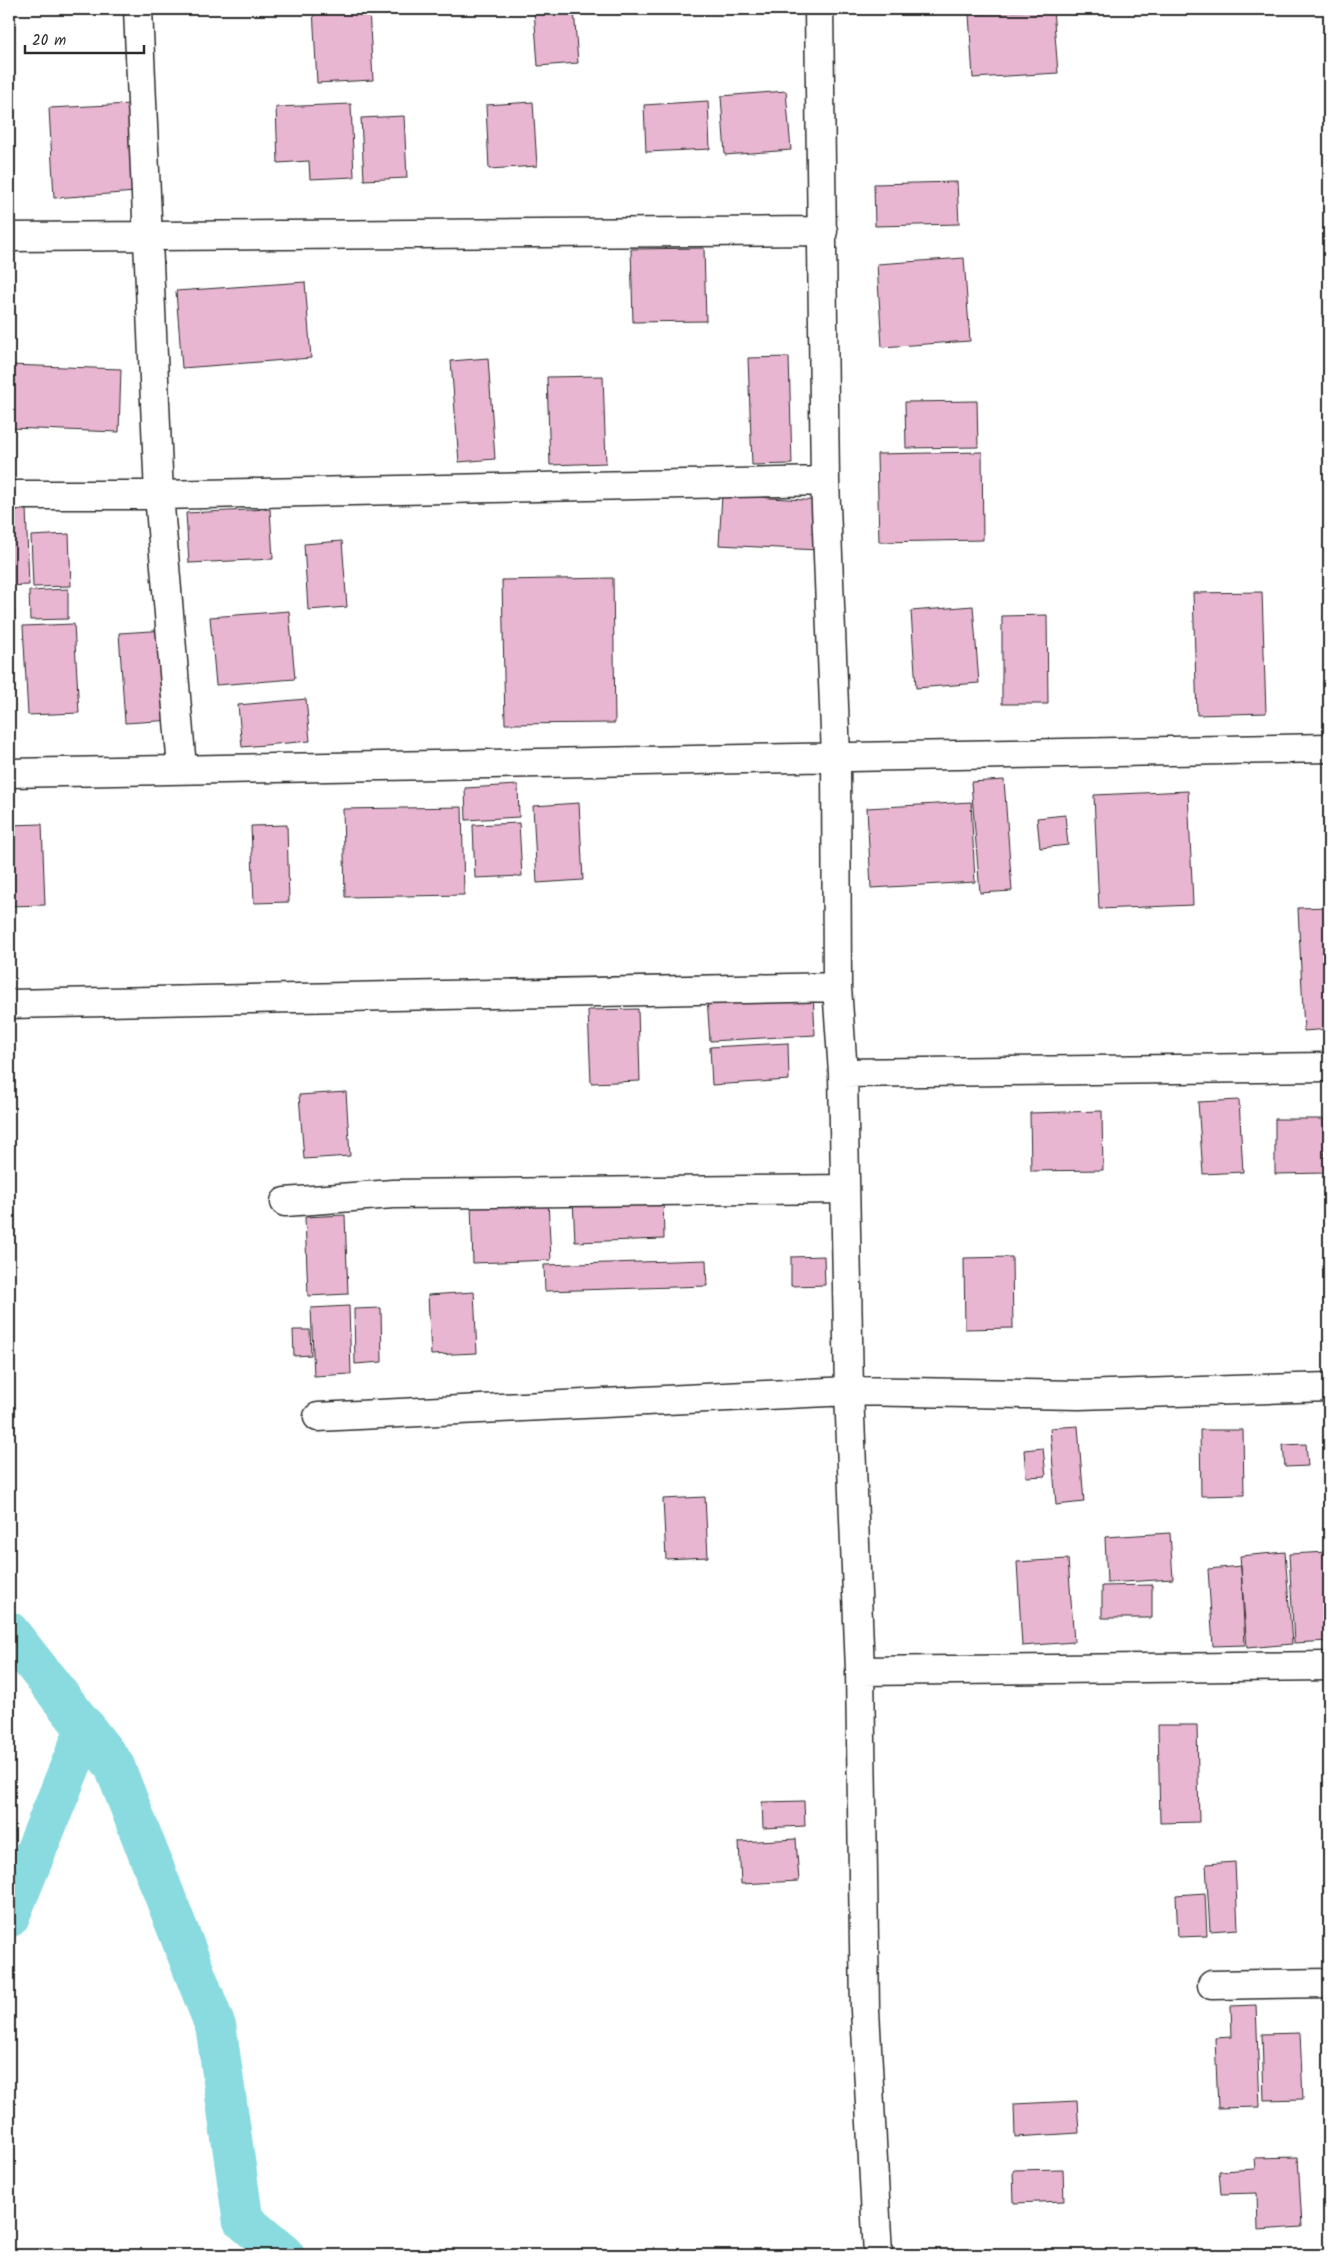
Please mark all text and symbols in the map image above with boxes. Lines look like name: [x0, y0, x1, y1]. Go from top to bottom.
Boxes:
scale bar: [25, 22, 144, 54]
text: 20 m: [32, 29, 66, 53]

